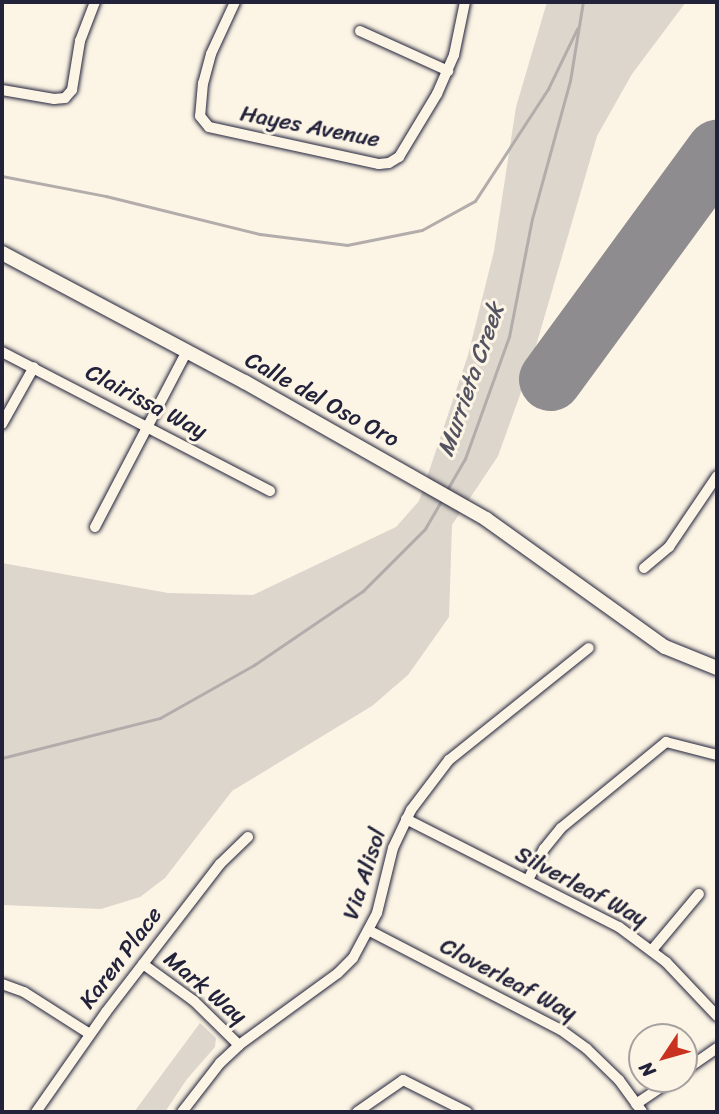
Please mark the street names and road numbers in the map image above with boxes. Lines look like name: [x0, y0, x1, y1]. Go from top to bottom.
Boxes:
street label: Hayes Avenue: [238, 100, 382, 154]
street label: Calle del Oso Oro: [240, 346, 404, 454]
street label: Clairissa Way: [81, 359, 211, 445]
street label: Via Alisol: [337, 825, 393, 923]
street label: Silverleaf Way: [510, 841, 652, 933]
street label: Karen Place: [74, 902, 168, 1014]
street label: Cloverleaf Way: [435, 932, 581, 1028]
street label: Mark Way: [158, 946, 252, 1030]

